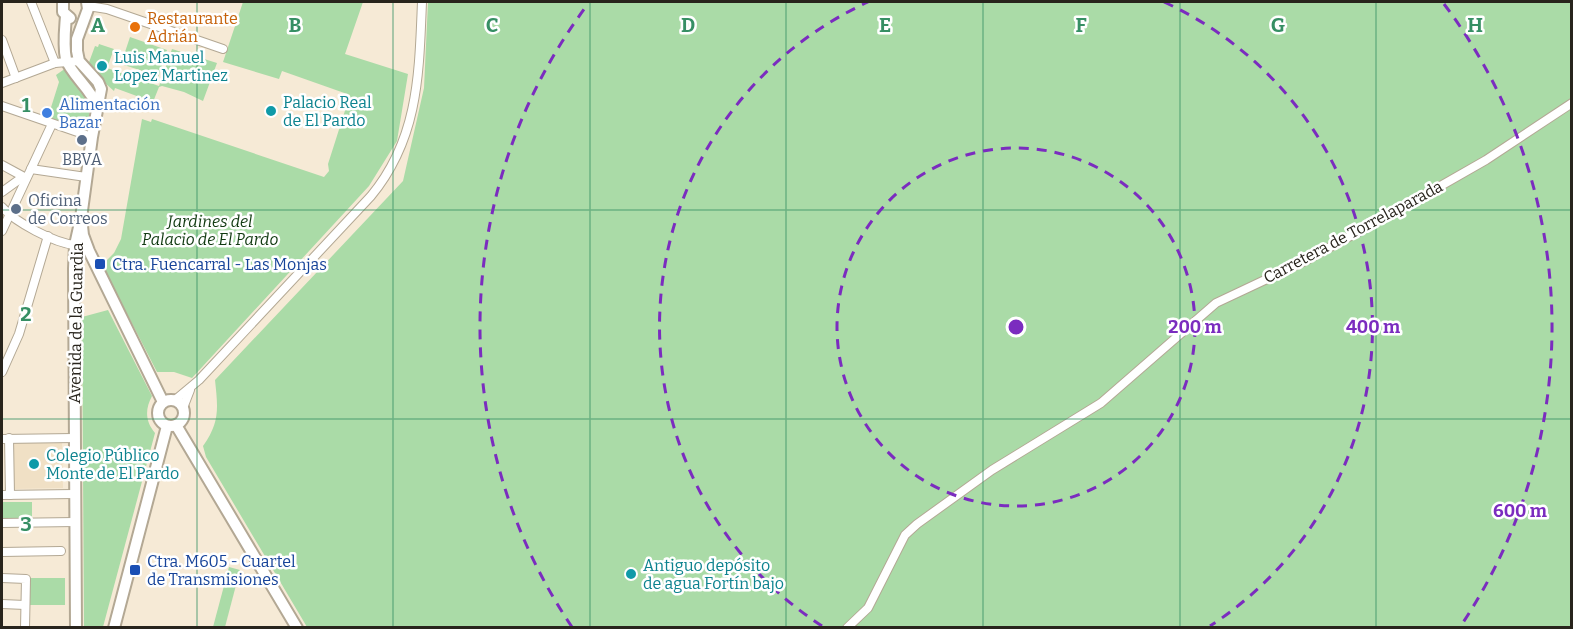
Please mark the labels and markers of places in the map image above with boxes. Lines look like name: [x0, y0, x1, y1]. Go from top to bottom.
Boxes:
place label: Restaurante Adrián: [147, 9, 238, 46]
marker: Restaurante Adrián: [128, 20, 142, 34]
place label: Luis Manuel Lopez Martinez: [114, 48, 228, 85]
marker: Luis Manuel Lopez Martinez: [95, 59, 109, 73]
place label: Palacio Real de El Pardo: [283, 93, 372, 130]
place label: Alimentación Bazar: [59, 95, 160, 132]
marker: Palacio Real de El Pardo: [264, 104, 278, 118]
marker: Alimentación Bazar: [40, 106, 54, 120]
marker: BBVA: [75, 133, 89, 147]
place label: BBVA: [62, 150, 103, 169]
place label: Oficina de Correos: [28, 191, 108, 228]
marker: Oficina de Correos: [9, 202, 23, 216]
place label: Ctra. Fuencarral - Las Monjas: [112, 255, 327, 274]
marker: Ctra. Fuencarral - Las Monjas: [93, 257, 107, 271]
centre of rings: [1006, 317, 1026, 337]
place label: Colegio Público Monte de El Pardo: [46, 446, 179, 483]
marker: Colegio Público Monte de El Pardo: [27, 457, 41, 471]
place label: Ctra. M605 - Cuartel de Transmisiones: [147, 552, 296, 589]
place label: Antiguo depósito de agua Fortín bajo: [643, 556, 784, 593]
marker: Ctra. M605 - Cuartel de Transmisiones: [128, 563, 142, 577]
marker: Antiguo depósito de agua Fortín bajo: [624, 567, 638, 581]

